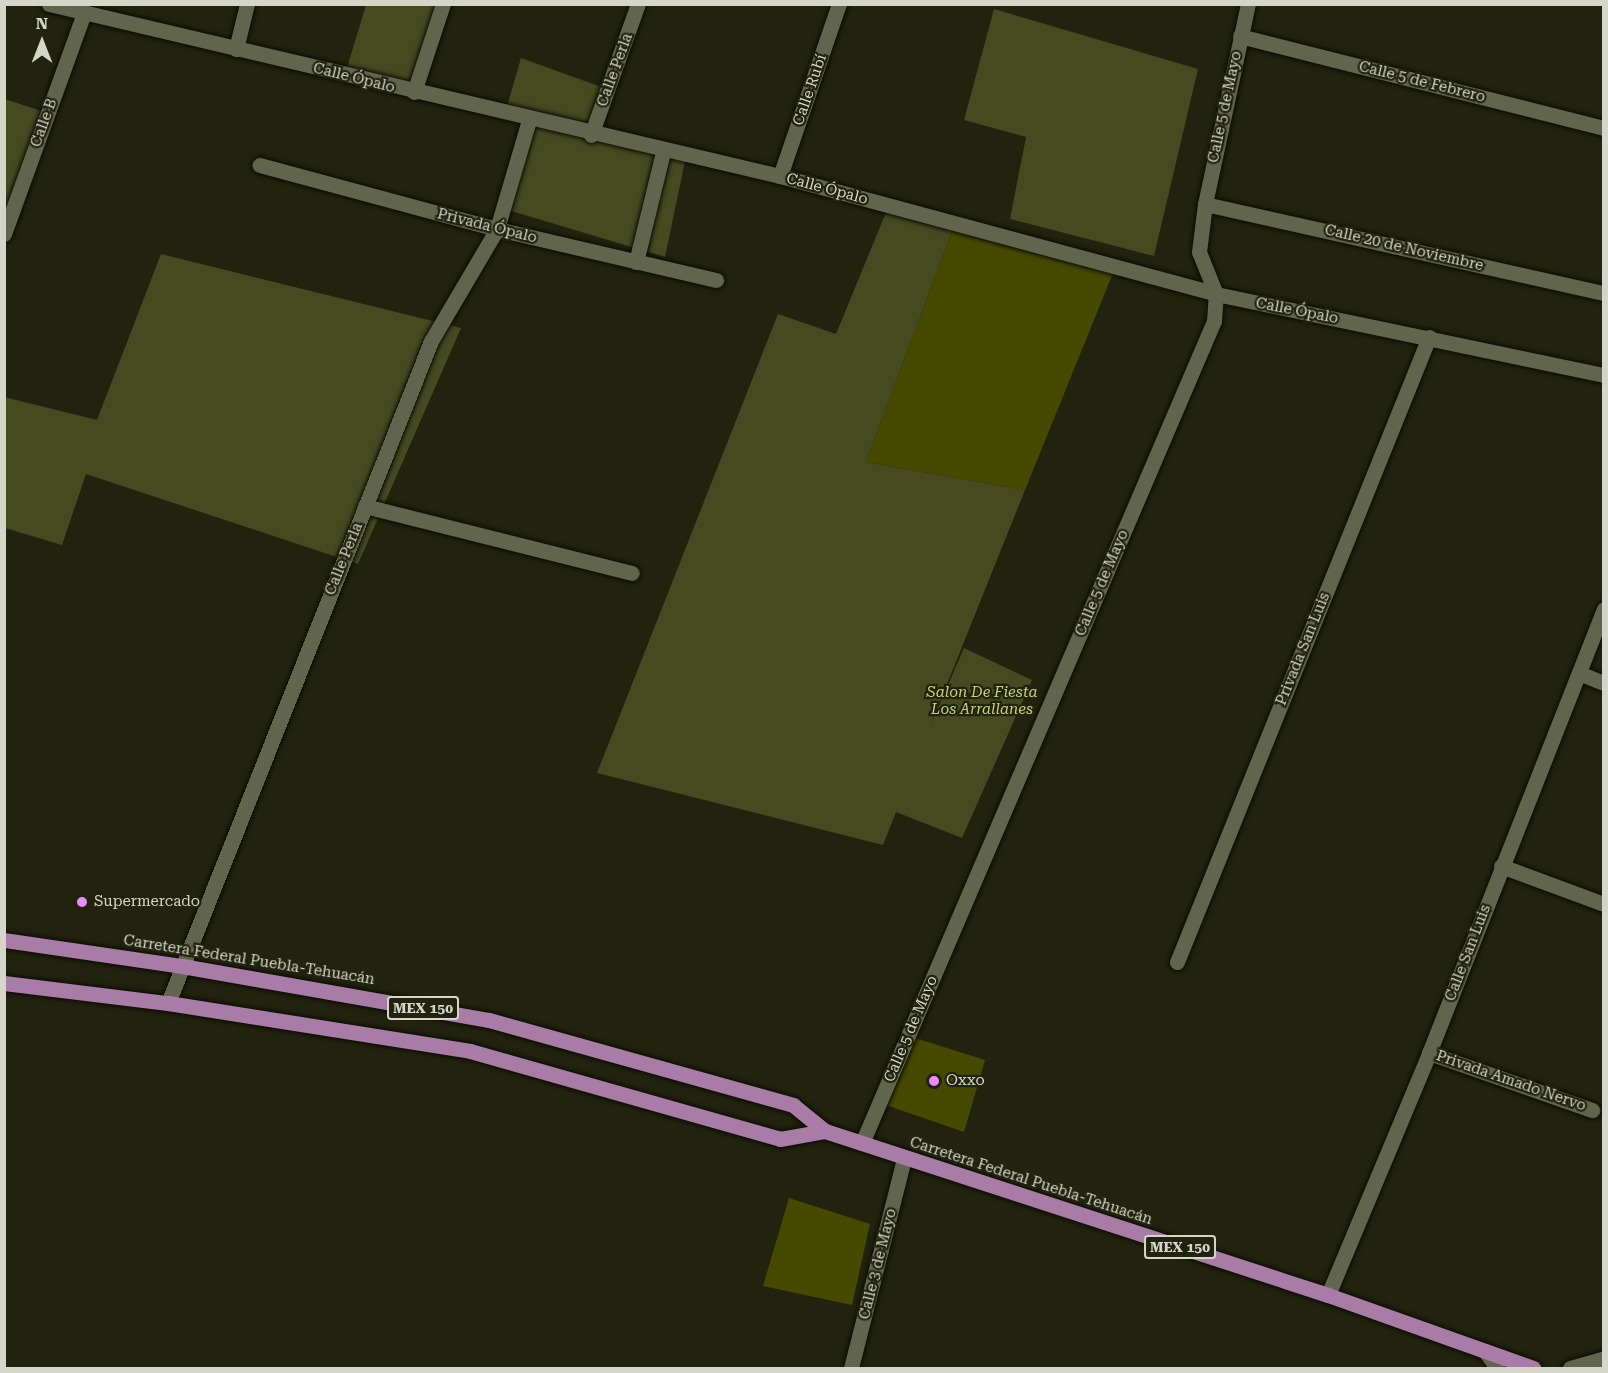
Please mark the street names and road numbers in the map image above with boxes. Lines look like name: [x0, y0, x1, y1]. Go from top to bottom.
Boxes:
street label: Calle Perla: [593, 31, 637, 109]
street label: Calle 5 de Mayo: [1204, 50, 1246, 164]
street label: Calle Rubí: [789, 52, 831, 128]
street label: Calle 5 de Febrero: [1357, 58, 1487, 106]
street label: Calle Ópalo: [311, 59, 397, 97]
street label: Calle B: [27, 96, 61, 150]
street label: Calle Ópalo: [784, 169, 870, 209]
street label: Privada Ópalo: [435, 205, 539, 247]
street label: Calle 20 de Noviembre: [1323, 221, 1485, 275]
street label: Calle Ópalo: [1254, 294, 1340, 328]
street label: Calle Perla: [321, 520, 367, 598]
street label: Calle 5 de Mayo: [1072, 527, 1132, 639]
street label: Privada San Luis: [1272, 590, 1334, 708]
street label: Calle San Luis: [1441, 902, 1495, 1004]
street label: Carretera Federal Puebla-Tehuacán: [122, 931, 376, 989]
street label: Calle 5 de Mayo: [881, 973, 941, 1085]
road number: MEX 150: [387, 997, 459, 1019]
street label: Privada Amado Nervo: [1434, 1047, 1588, 1115]
street label: Carretera Federal Puebla-Tehuacán: [907, 1133, 1155, 1229]
street label: Calle 3 de Mayo: [856, 1207, 900, 1321]
road number: MEX 150: [1144, 1236, 1216, 1258]

